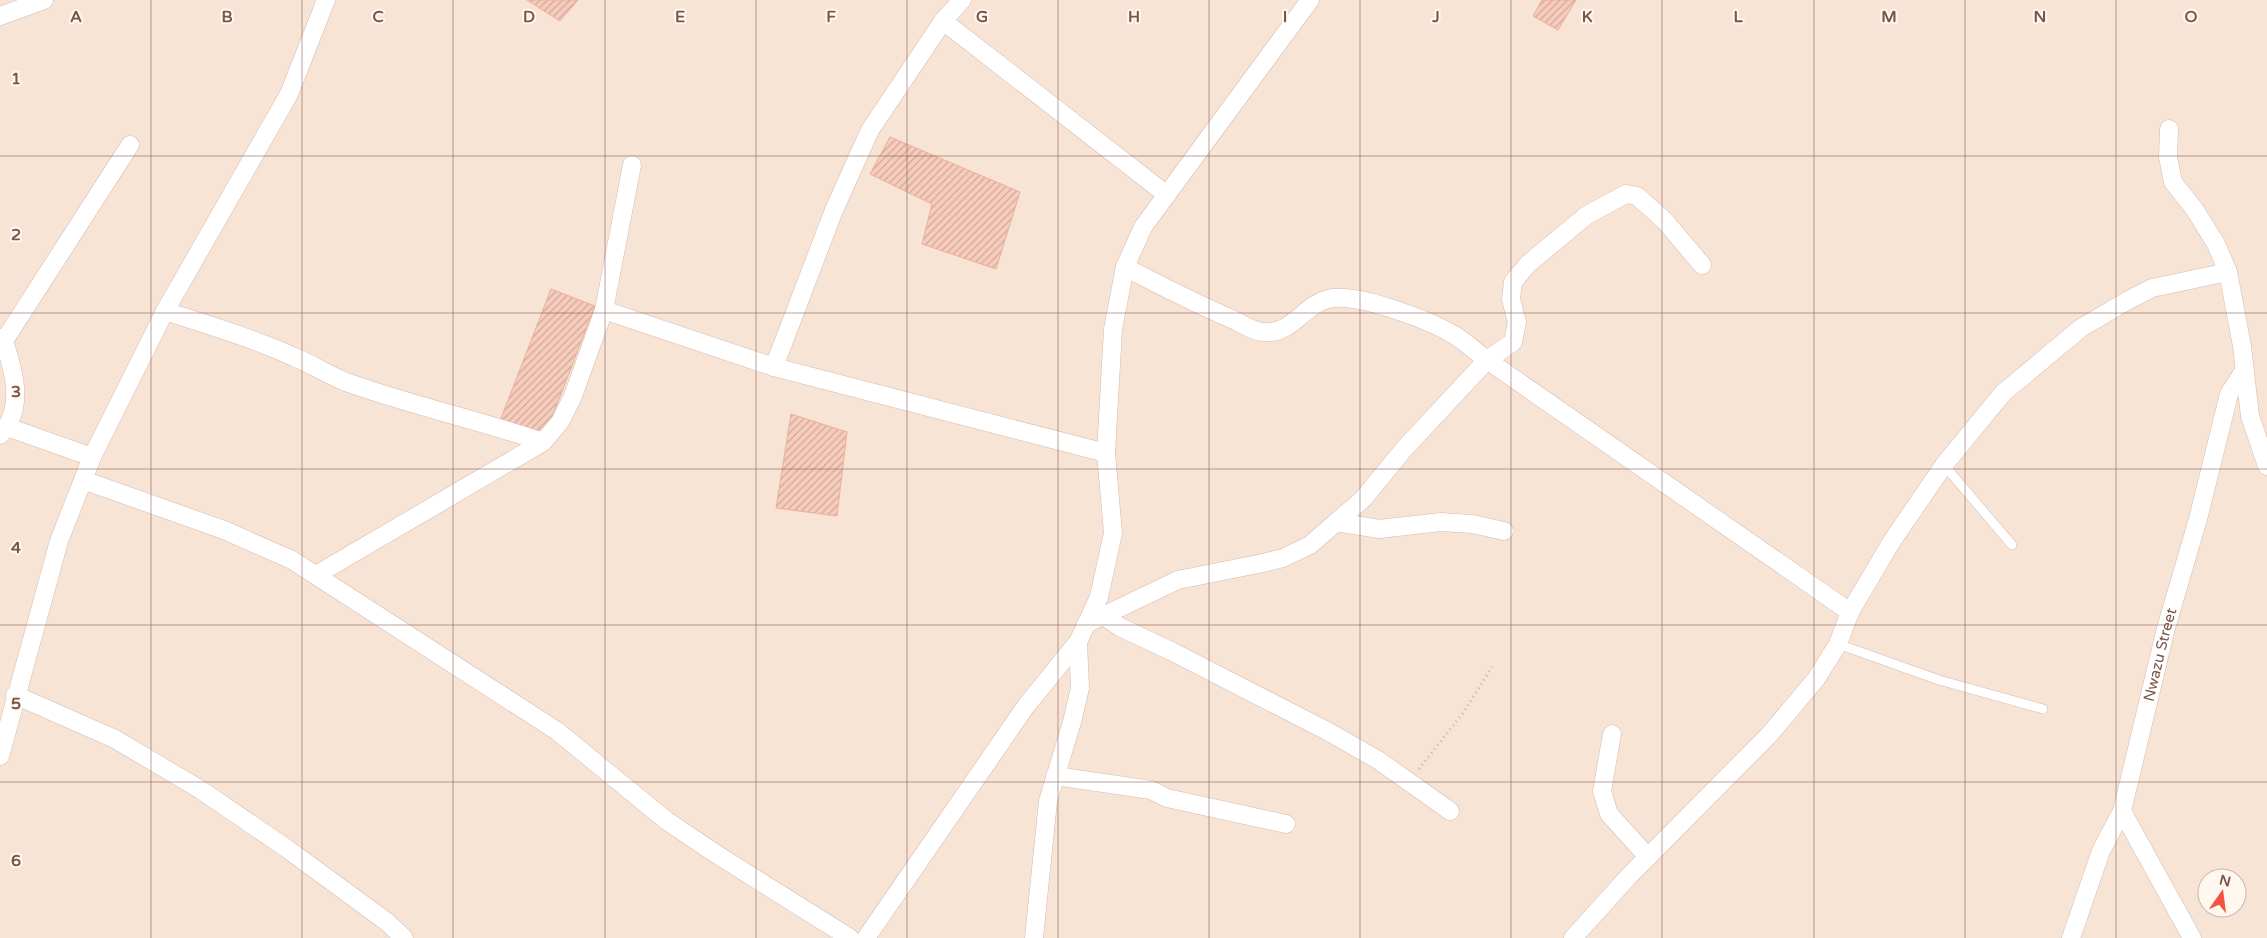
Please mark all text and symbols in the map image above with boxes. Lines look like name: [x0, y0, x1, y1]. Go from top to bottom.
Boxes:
text: A: [70, 7, 82, 27]
text: B: [221, 7, 233, 27]
text: C: [372, 7, 384, 27]
text: D: [523, 7, 535, 27]
text: E: [675, 7, 685, 27]
text: F: [826, 7, 836, 27]
text: G: [976, 7, 988, 27]
text: H: [1128, 7, 1140, 27]
text: I: [1283, 7, 1287, 27]
text: J: [1431, 7, 1440, 27]
text: K: [1582, 7, 1593, 27]
text: L: [1733, 7, 1743, 27]
text: M: [1881, 7, 1897, 27]
text: N: [2034, 7, 2046, 27]
text: O: [2185, 7, 2198, 27]
text: 1: [11, 69, 21, 89]
text: 2: [11, 225, 21, 245]
text: 3: [11, 382, 21, 402]
text: 4: [11, 538, 21, 558]
street label: Nwazu Street: [2140, 606, 2180, 703]
text: 5: [11, 694, 21, 714]
text: 6: [11, 851, 21, 871]
north arrow: [2197, 868, 2247, 918]
text: N: [2218, 871, 2233, 890]

